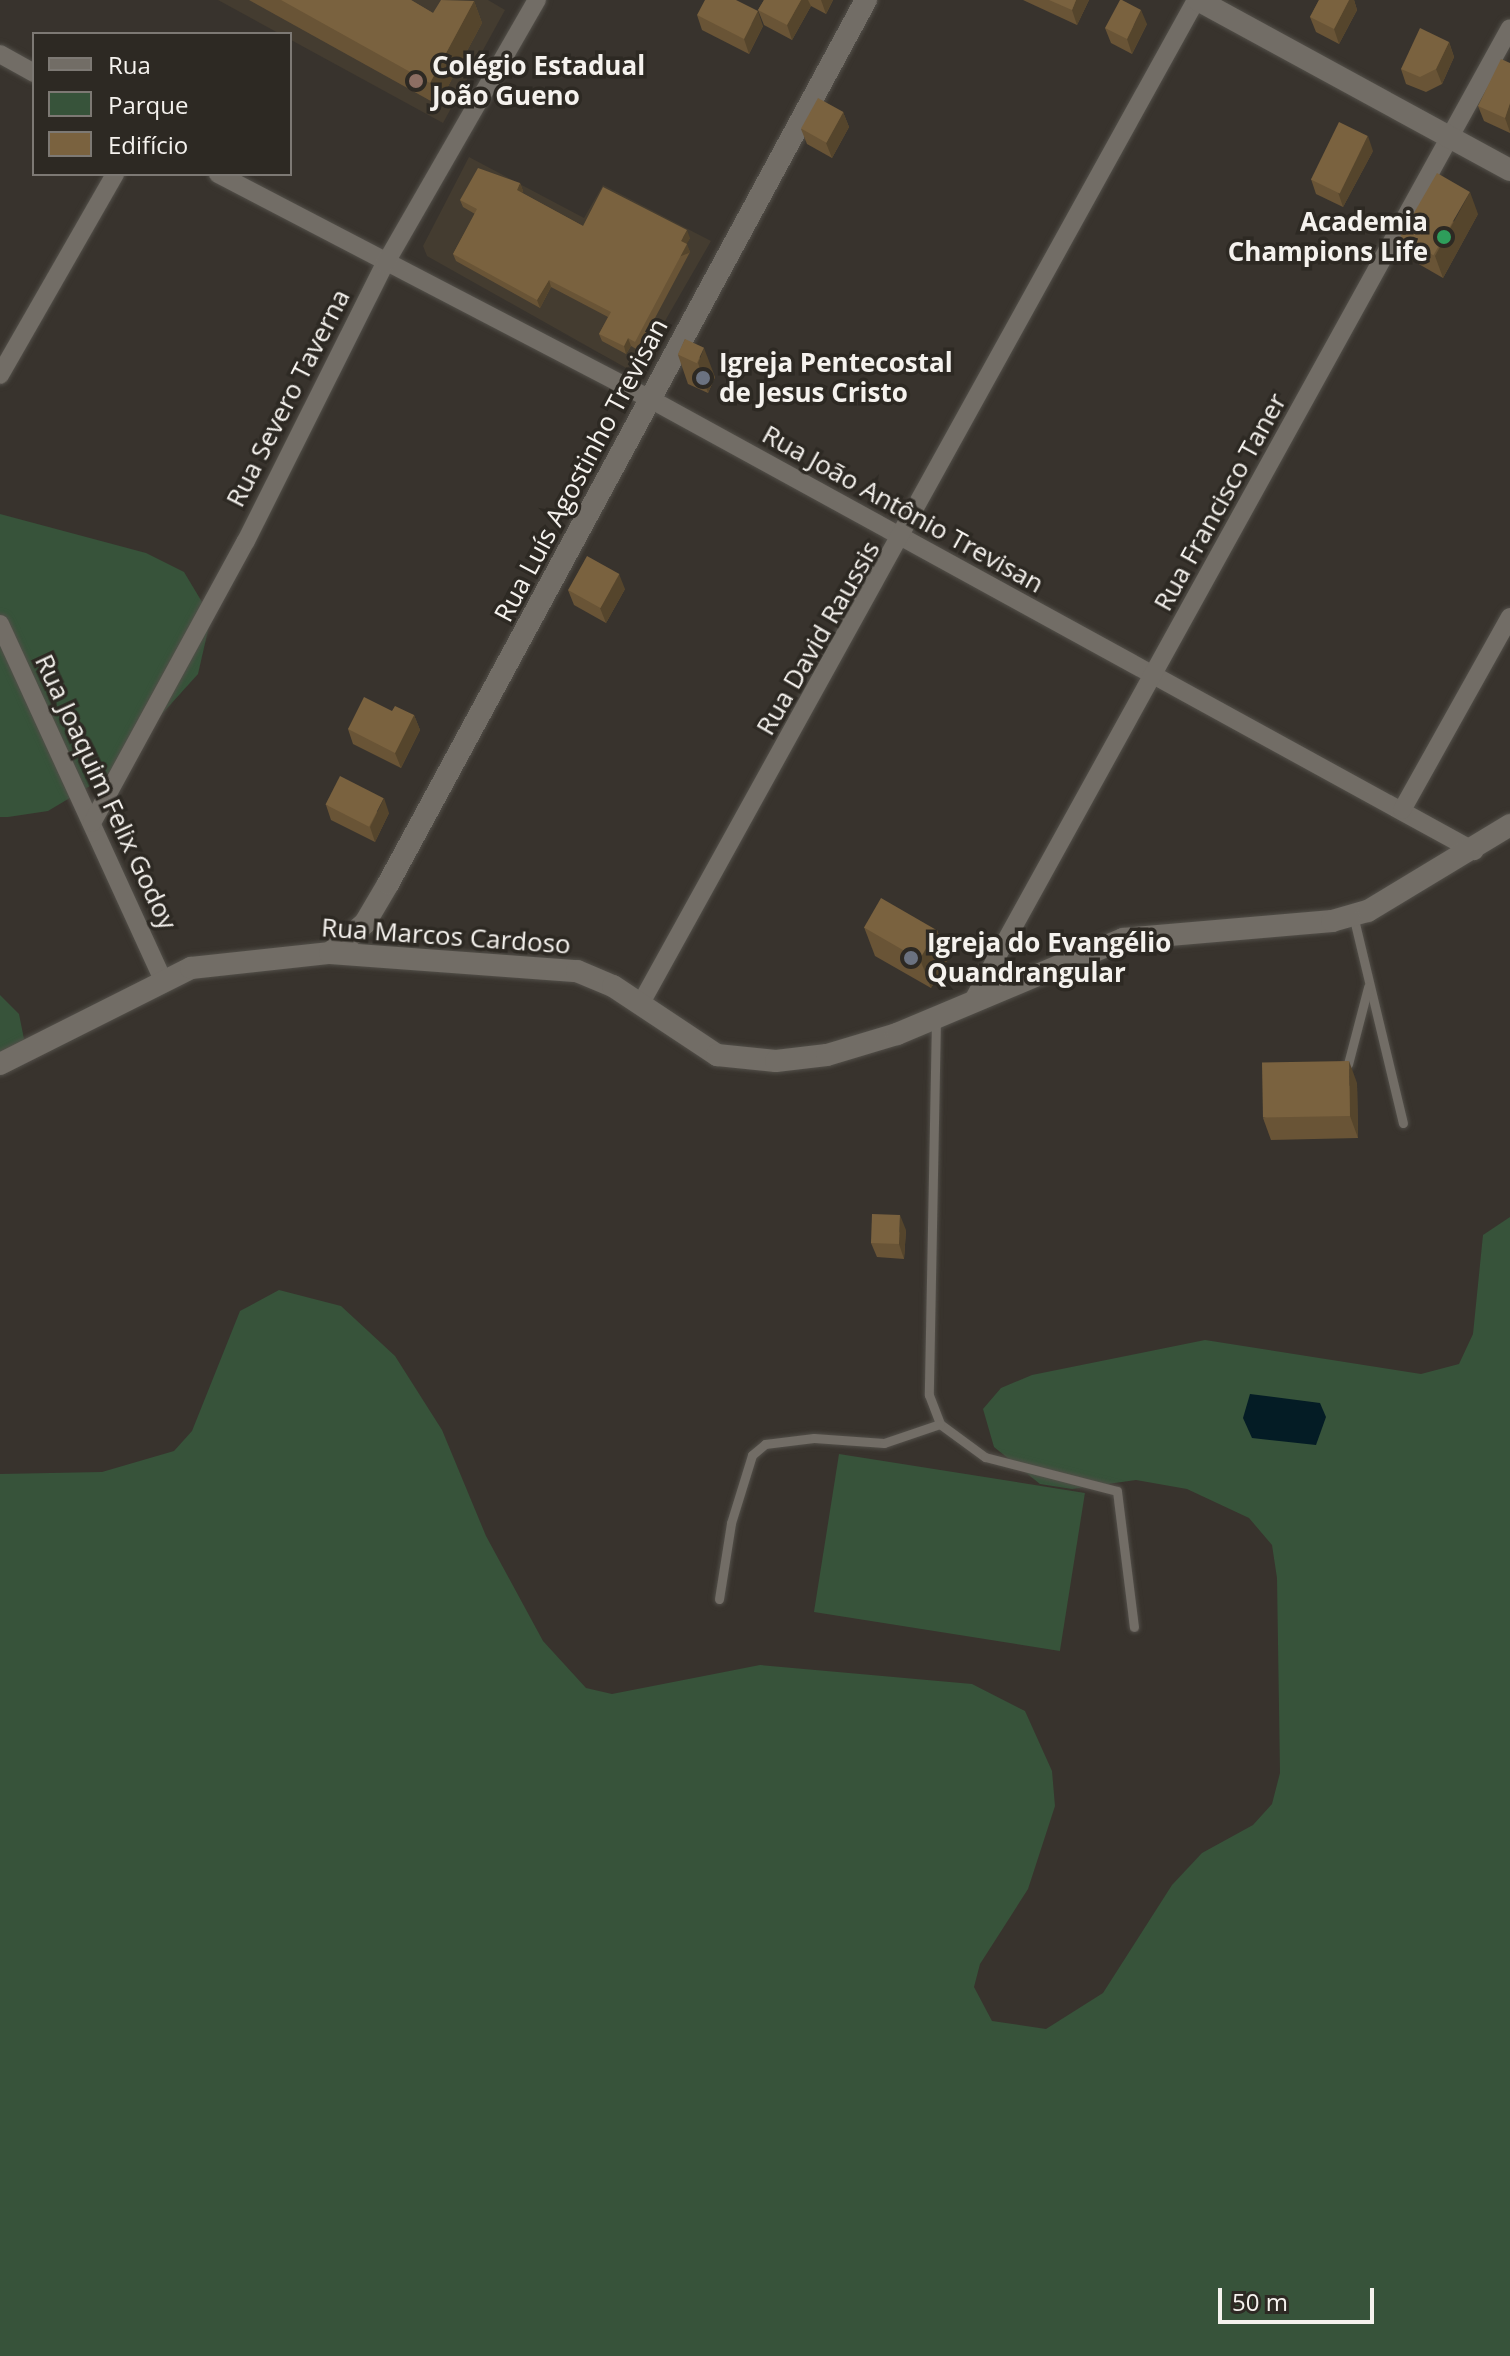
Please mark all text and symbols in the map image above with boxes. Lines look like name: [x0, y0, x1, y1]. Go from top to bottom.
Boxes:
legend: [32, 32, 292, 176]
text: Rua: [108, 48, 151, 81]
place label: Colégio Estadual João Gueno: [432, 50, 645, 112]
marker: Colégio Estadual João Gueno: [407, 72, 425, 90]
text: Parque: [108, 88, 188, 121]
text: Edifício: [108, 128, 188, 161]
place label: Academia Champions Life: [1228, 206, 1428, 268]
marker: Academia Champions Life: [1435, 228, 1453, 246]
street label: Rua Severo Taverna: [220, 284, 356, 512]
street label: Rua Luís Agostinho Trevisan: [488, 313, 674, 627]
place label: Igreja Pentecostal de Jesus Cristo: [719, 347, 953, 408]
marker: Igreja Pentecostal de Jesus Cristo: [694, 369, 712, 387]
street label: Rua Francisco Taner: [1147, 388, 1293, 616]
street label: Rua João Antônio Trevisan: [757, 419, 1049, 599]
street label: Rua David Raussis: [750, 535, 886, 741]
street label: Rua Joaquim Felix Godoy: [28, 649, 184, 935]
street label: Rua Marcos Cardoso: [320, 912, 572, 960]
place label: Igreja do Evangélio Quandrangular: [927, 927, 1171, 988]
marker: Igreja do Evangélio Quandrangular: [902, 949, 920, 967]
scale bar: [1222, 2272, 1378, 2322]
text: 50 m: [1232, 2285, 1288, 2318]

